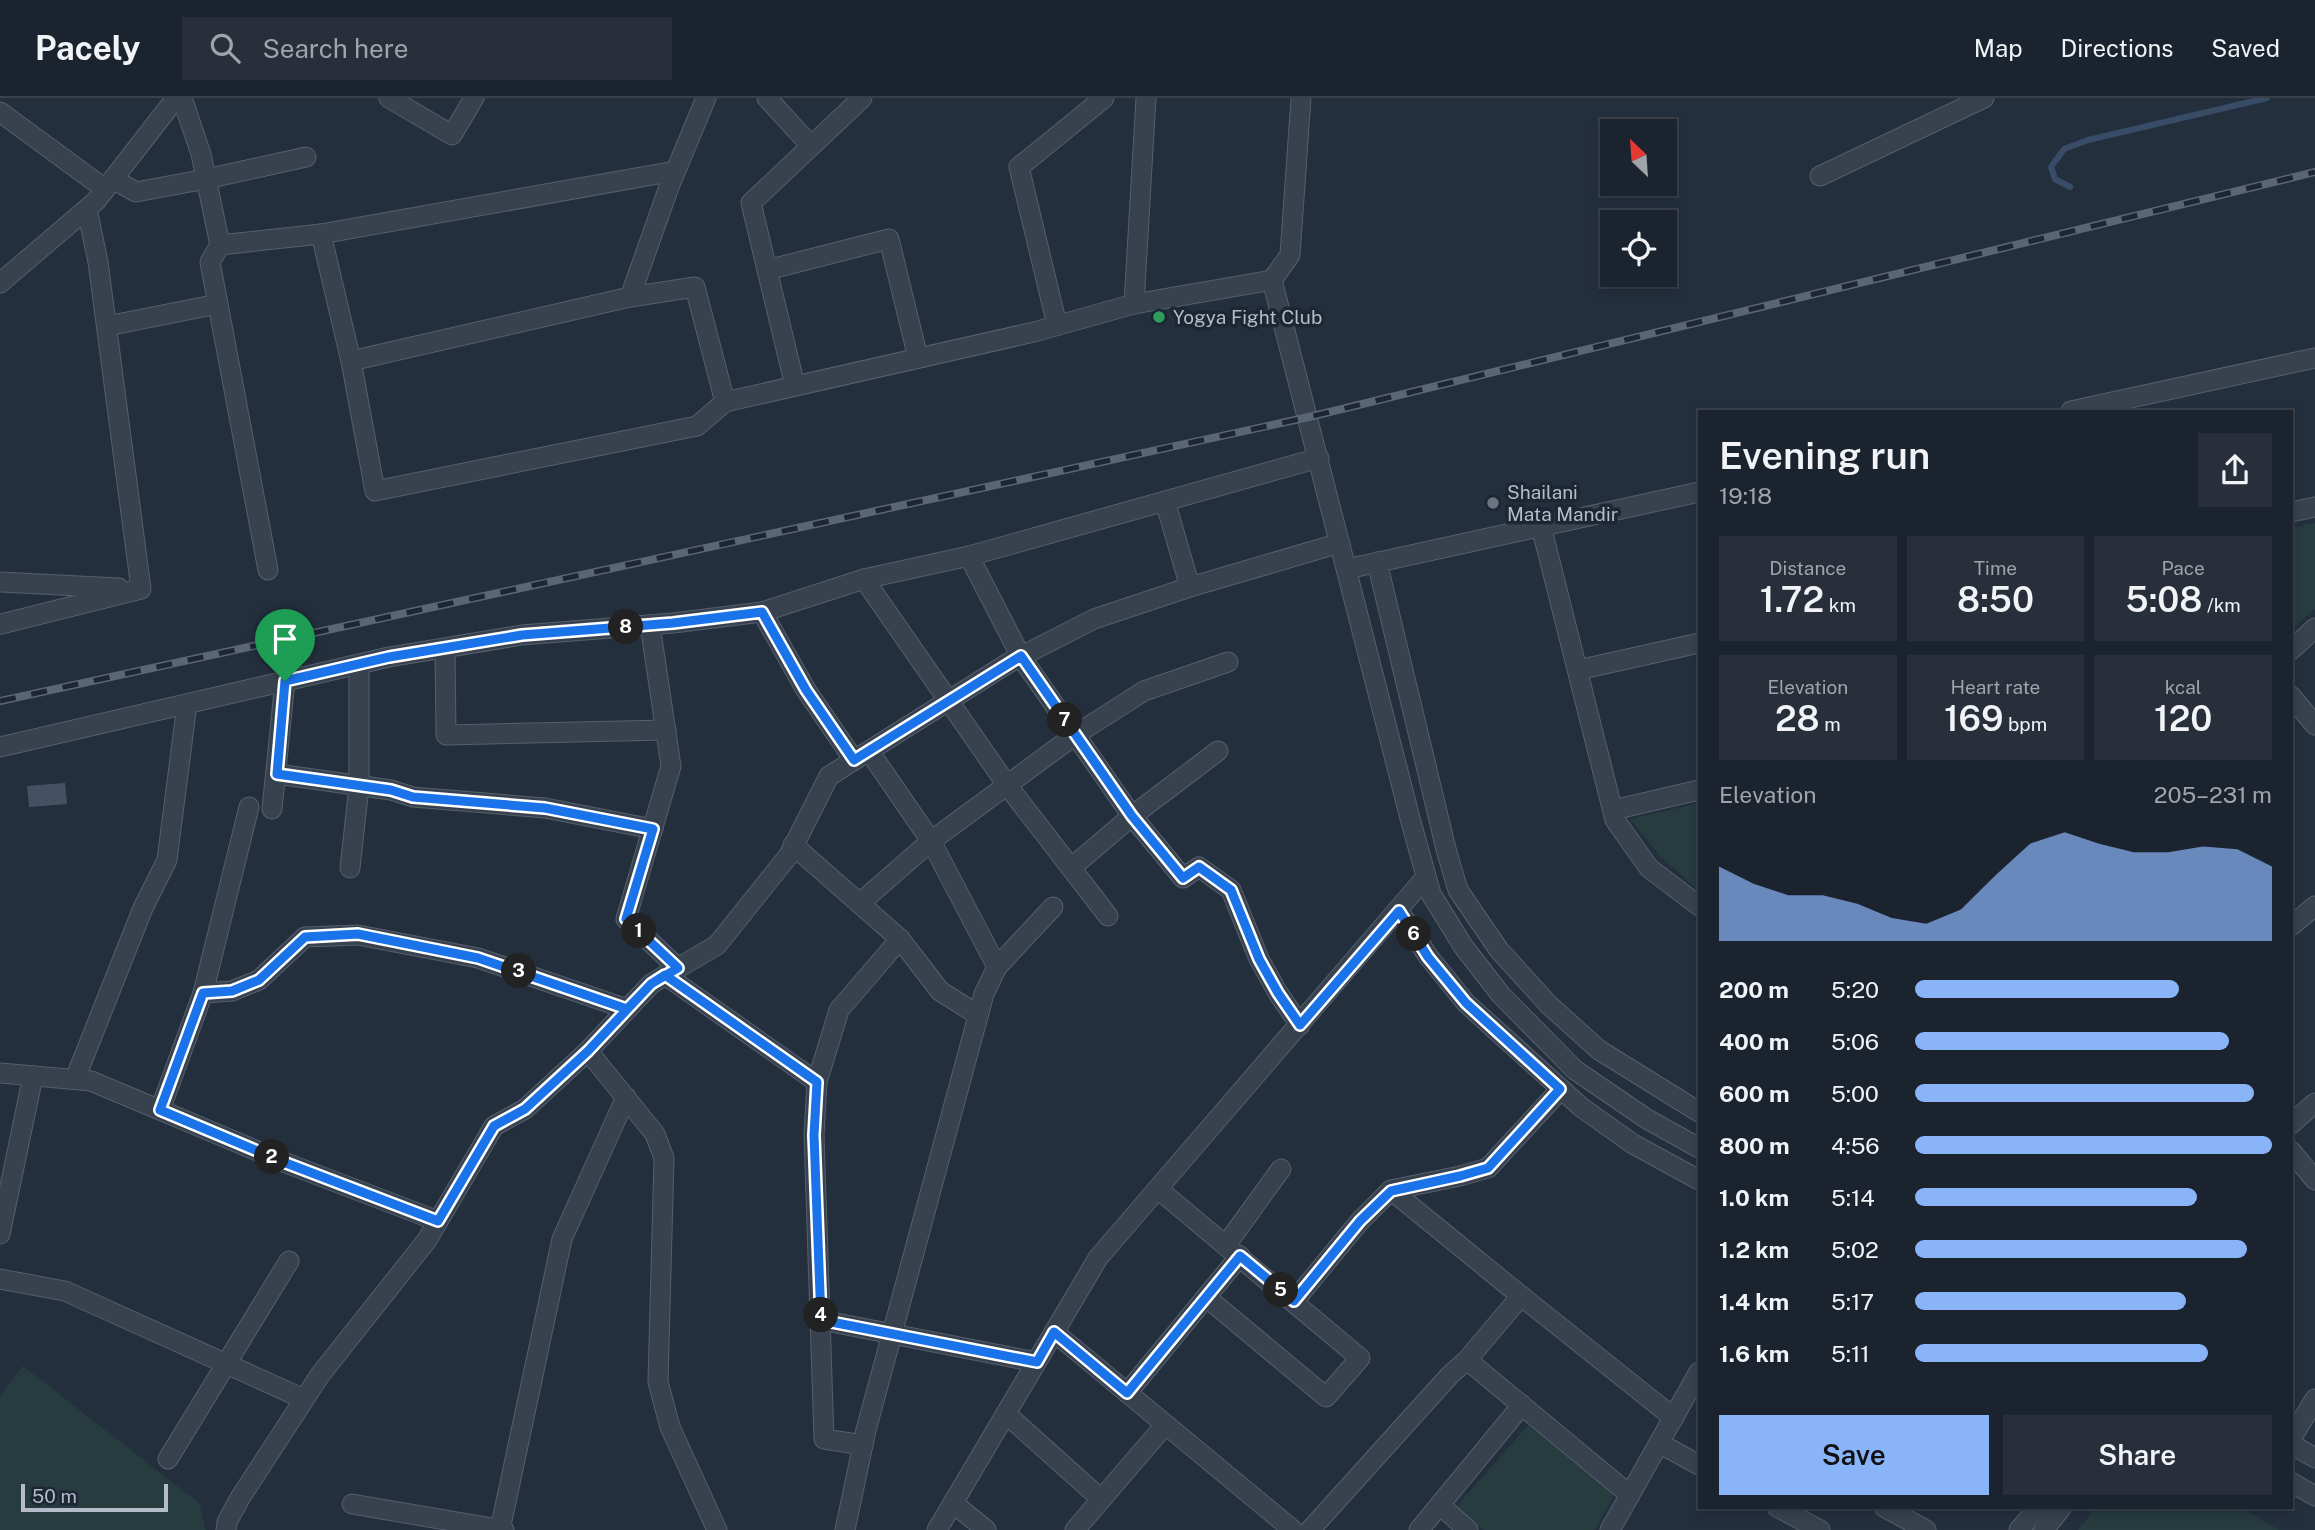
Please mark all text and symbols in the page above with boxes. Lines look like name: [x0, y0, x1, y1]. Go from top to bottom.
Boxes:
search box: [182, 17, 672, 80]
text: Pacely: [35, 29, 140, 67]
icon: search: [206, 29, 244, 67]
text: Search here: [262, 33, 408, 64]
text: Map: [1974, 34, 2023, 62]
text: Directions: [2061, 34, 2173, 62]
text: Saved: [2211, 34, 2280, 62]
north arrow: [1600, 119, 1676, 196]
map controls: [1600, 119, 1677, 287]
button: locate: [1600, 210, 1677, 287]
place label: Yogya Fight Club: [1173, 306, 1322, 328]
marker: Yogya Fight Club: [1151, 309, 1167, 325]
text: Evening run: [1719, 433, 1930, 478]
button: share: [2198, 433, 2272, 507]
place label: Shailani Mata Mandir: [1507, 481, 1618, 525]
text: 19:18: [1719, 482, 1772, 509]
marker: Shailani Mata Mandir: [1485, 495, 1501, 511]
text: Distance: [1769, 557, 1846, 579]
text: Time: [1974, 557, 2017, 579]
text: Pace: [2161, 557, 2205, 579]
text: 1.72: [1760, 579, 1824, 620]
text: 8:50: [1957, 579, 2034, 620]
text: 5:08: [2126, 579, 2202, 620]
text: km: [1824, 594, 1856, 616]
text: /km: [2202, 594, 2241, 616]
pin: [255, 609, 315, 681]
pin: 8: [608, 610, 644, 644]
text: 8: [619, 615, 632, 637]
icon: arrive: [266, 620, 304, 658]
text: Elevation: [1768, 676, 1848, 698]
text: Heart rate: [1951, 676, 2040, 698]
text: kcal: [2165, 676, 2202, 698]
text: 28: [1775, 698, 1820, 739]
text: 169: [1944, 698, 2003, 739]
text: 120: [2154, 698, 2212, 739]
pin: 7: [1048, 702, 1082, 738]
text: 7: [1059, 708, 1070, 730]
text: m: [1820, 713, 1841, 735]
text: bpm: [2003, 713, 2047, 735]
text: Elevation: [1719, 781, 1817, 808]
text: 205–231 m: [2154, 781, 2272, 808]
pin: 1: [622, 914, 656, 948]
pin: 6: [1396, 916, 1432, 952]
text: 1: [634, 919, 643, 941]
text: 6: [1407, 922, 1420, 944]
pin: 3: [502, 954, 536, 988]
text: 3: [512, 959, 525, 981]
text: 200 m: [1719, 976, 1789, 1003]
text: 5:20: [1831, 976, 1879, 1003]
text: 400 m: [1719, 1028, 1789, 1055]
text: 5:06: [1831, 1028, 1879, 1055]
text: 600 m: [1719, 1080, 1789, 1107]
text: 5:00: [1831, 1080, 1879, 1107]
text: 800 m: [1719, 1132, 1790, 1159]
text: 4:56: [1831, 1132, 1880, 1159]
pin: 2: [254, 1140, 290, 1174]
text: 2: [265, 1145, 278, 1167]
text: 1.0 km: [1719, 1184, 1789, 1211]
text: 5:14: [1831, 1184, 1875, 1211]
text: 1.2 km: [1719, 1236, 1789, 1263]
text: 5:02: [1831, 1236, 1879, 1263]
pin: 5: [1264, 1272, 1298, 1308]
text: 5: [1274, 1278, 1287, 1300]
text: 1.4 km: [1719, 1288, 1789, 1315]
text: 5:17: [1831, 1288, 1874, 1315]
pin: 4: [804, 1298, 838, 1332]
text: 4: [814, 1303, 827, 1325]
text: 1.6 km: [1719, 1340, 1789, 1367]
text: 5:11: [1831, 1340, 1870, 1367]
button: Save: [1719, 1415, 1989, 1495]
button: Share: [2003, 1415, 2272, 1495]
scale bar: [21, 1481, 168, 1513]
text: 50 m: [32, 1485, 77, 1507]

